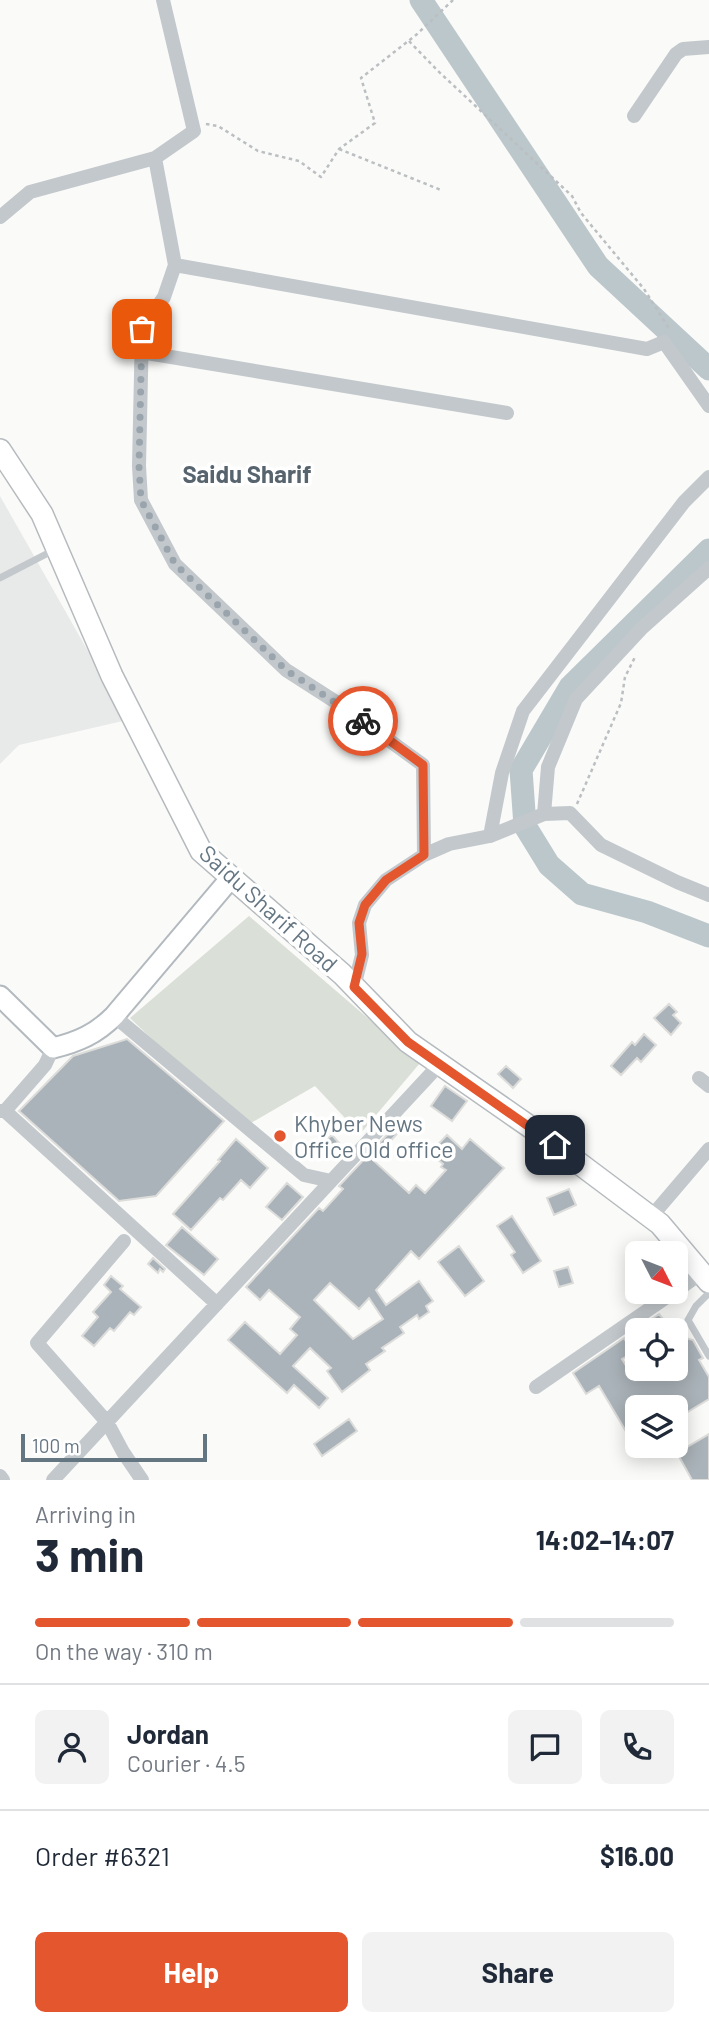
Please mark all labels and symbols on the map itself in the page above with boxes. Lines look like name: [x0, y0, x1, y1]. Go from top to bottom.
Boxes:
pin: [112, 299, 172, 359]
district label: Saidu Sharif: [182, 459, 312, 488]
courier: [328, 686, 398, 756]
street label: Saidu Sharif Road: [194, 839, 344, 977]
place label: Khyber News Office Old office: [294, 1109, 454, 1163]
pin: [525, 1115, 585, 1175]
marker: Khyber News Office Old office: [272, 1128, 288, 1144]
north arrow: [625, 1241, 688, 1304]
scale bar: [21, 1431, 206, 1463]

